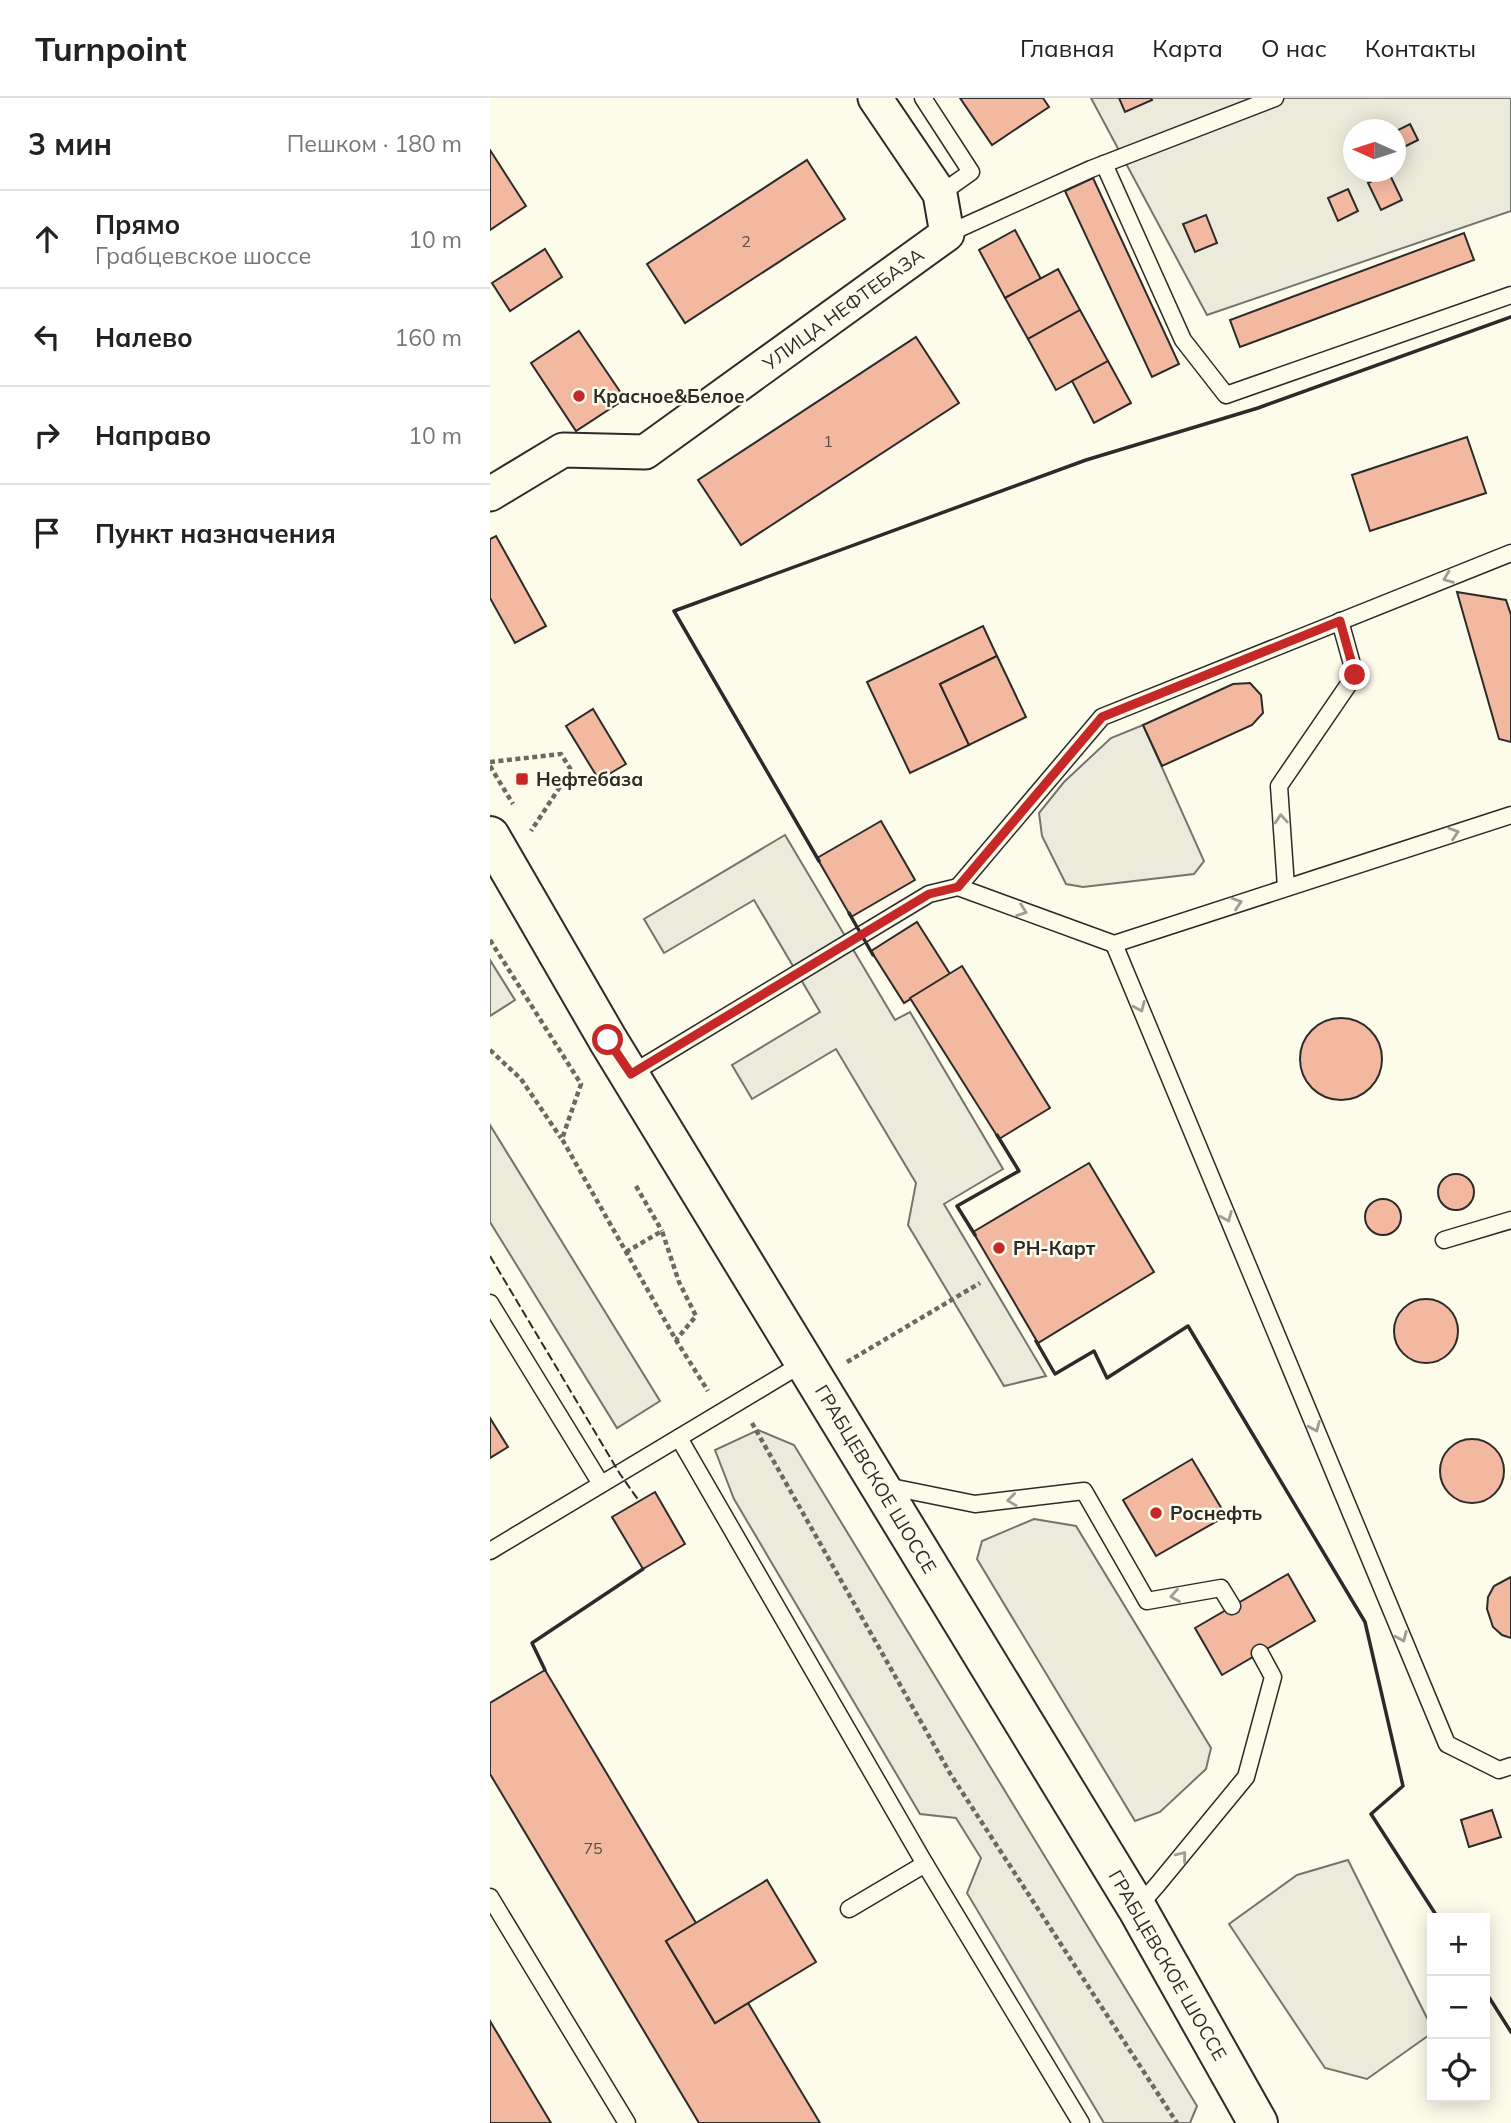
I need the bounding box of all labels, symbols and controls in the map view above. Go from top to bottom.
text: Turnpoint [35,28,187,69]
text: Главная [1020,33,1114,63]
text: Карта [1152,33,1223,63]
text: О нас [1261,33,1327,63]
text: Контакты [1365,33,1476,63]
north arrow [1343,119,1406,182]
text: 3 мин [28,125,112,163]
text: Пешком · 180 m [287,129,462,158]
text: Прямо [95,208,180,241]
icon: ahead [28,220,66,258]
text: 10 m [408,225,462,254]
house number: 2 [741,231,751,251]
text: Грабцевское шоссе [95,241,311,270]
street label: УЛИЦА НЕФТЕБАЗА [757,242,928,376]
icon: left [28,318,66,356]
text: Налево [95,321,193,354]
text: 160 m [394,323,462,352]
place label: Красное&Белое [593,384,745,408]
marker: Красное&Белое [571,388,587,404]
icon: right [28,416,66,454]
text: Направо [95,419,211,452]
text: 10 m [408,421,462,450]
house number: 1 [823,431,833,451]
icon: arrive [28,514,66,552]
text: Пункт назначения [95,517,336,550]
one-way arrow [1442,570,1455,584]
route end [1339,659,1370,690]
place label: Нефтебаза [536,767,643,791]
marker: Нефтебаза [514,771,530,787]
one-way arrow [1274,813,1289,824]
one-way arrow [1447,827,1459,841]
one-way arrow [1231,897,1243,911]
one-way arrow [1016,902,1028,916]
one-way arrow [1132,999,1146,1012]
route start [592,1024,623,1055]
one-way arrow [1219,1210,1233,1222]
place label: РН-Карт [1013,1236,1096,1260]
marker: РН-Карт [991,1240,1007,1256]
street label: ГРАБЦЕВСКОЕ ШОССЕ [810,1380,942,1578]
one-way arrow [1307,1419,1321,1432]
one-way arrow [1006,1492,1018,1507]
place label: Роснефть [1170,1501,1263,1525]
marker: Роснефть [1148,1505,1164,1521]
one-way arrow [1169,1588,1181,1603]
one-way arrow [1394,1630,1408,1642]
house number: 75 [583,1838,603,1858]
one-way arrow [1173,1852,1186,1864]
street label: ГРАБЦЕВСКОЕ ШОССЕ [1104,1865,1232,2065]
map controls [1427,1913,1490,2102]
button: + [1427,1913,1490,1976]
button: − [1427,1976,1490,2039]
button: locate [1427,2039,1490,2102]

